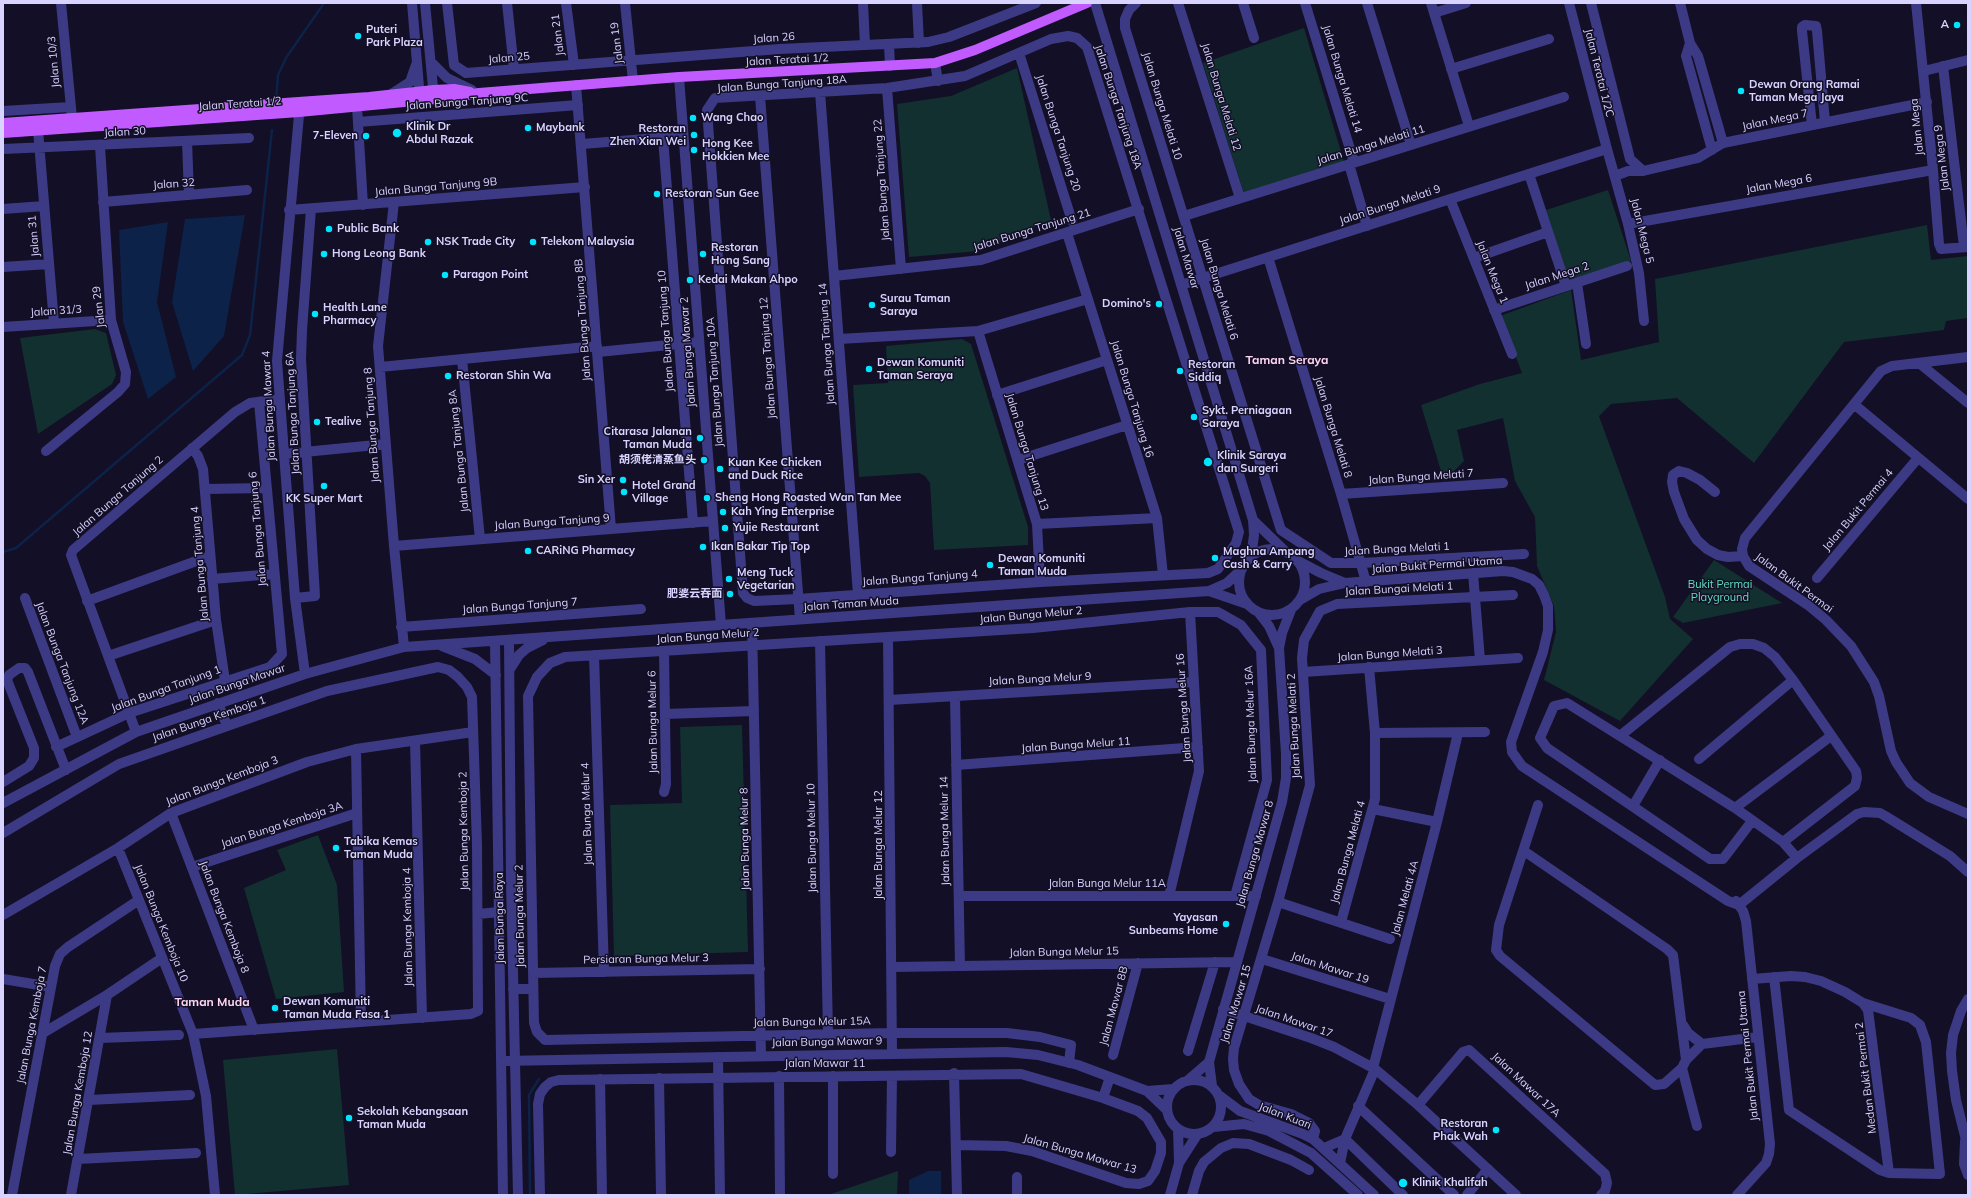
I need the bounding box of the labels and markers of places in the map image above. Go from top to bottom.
place label: A [1941,18,1949,32]
marker: A [1952,20,1962,30]
place label: Puteri Park Plaza [366,23,423,49]
marker: Puteri Park Plaza [353,31,363,41]
place label: Dewan Orang Ramai Taman Mega Jaya [1749,78,1860,104]
marker: Dewan Orang Ramai Taman Mega Jaya [1736,86,1746,96]
place label: Wang Chao [701,111,763,125]
marker: Wang Chao [688,113,698,123]
place label: Klinik Dr Abdul Razak [406,120,473,146]
place label: Maybank [536,121,585,135]
place label: Restoran Zhen Xian Wei [610,122,686,148]
marker: Maybank [523,123,533,133]
marker: Klinik Dr Abdul Razak [391,127,403,139]
place label: 7-Eleven [313,129,358,143]
marker: Restoran Zhen Xian Wei [689,130,699,140]
marker: 7-Eleven [361,131,371,141]
place label: Hong Kee Hokkien Mee [702,137,769,163]
marker: Hong Kee Hokkien Mee [689,145,699,155]
place label: Restoran Sun Gee [665,187,759,201]
marker: Restoran Sun Gee [652,189,662,199]
place label: Public Bank [337,222,399,236]
marker: Public Bank [324,224,334,234]
place label: NSK Trade City [436,235,515,249]
place label: Telekom Malaysia [541,235,634,249]
marker: NSK Trade City [423,237,433,247]
marker: Telekom Malaysia [528,237,538,247]
place label: Restoran Hong Sang [711,241,770,267]
place label: Hong Leong Bank [332,247,426,261]
marker: Hong Leong Bank [319,249,329,259]
marker: Restoran Hong Sang [698,249,708,259]
place label: Paragon Point [453,268,528,282]
marker: Paragon Point [440,270,450,280]
place label: Kedai Makan Ahpo [698,273,798,287]
marker: Kedai Makan Ahpo [685,275,695,285]
place label: Surau Taman Saraya [880,292,950,318]
place label: Domino's [1102,297,1151,311]
marker: Domino's [1154,299,1164,309]
marker: Surau Taman Saraya [867,300,877,310]
place label: Health Lane Pharmacy [323,301,387,327]
marker: Health Lane Pharmacy [310,309,320,319]
place label: Dewan Komuniti Taman Seraya [877,356,964,382]
place label: Restoran Siddiq [1188,358,1235,384]
marker: Dewan Komuniti Taman Seraya [864,364,874,374]
marker: Restoran Siddiq [1175,366,1185,376]
place label: Restoran Shin Wa [456,369,551,383]
marker: Restoran Shin Wa [443,371,453,381]
place label: Sykt. Perniagaan Saraya [1202,404,1292,430]
marker: Sykt. Perniagaan Saraya [1189,412,1199,422]
place label: Tealive [325,415,361,429]
marker: Tealive [312,417,322,427]
place label: Citarasa Jalanan Taman Muda [604,425,692,451]
marker: Citarasa Jalanan Taman Muda [695,433,705,443]
place label: Klinik Saraya dan Surgeri [1217,449,1286,475]
place label: 胡须佬清蒸鱼头 [619,453,696,467]
marker: 胡须佬清蒸鱼头 [699,455,709,465]
place label: Kuan Kee Chicken and Duck Rice [728,456,822,482]
marker: Klinik Saraya dan Surgeri [1202,456,1214,468]
marker: Kuan Kee Chicken and Duck Rice [715,464,725,474]
place label: Sin Xer [578,473,615,487]
marker: Sin Xer [618,475,628,485]
place label: Hotel Grand Village [632,479,696,505]
marker: KK Super Mart [319,481,329,491]
marker: Hotel Grand Village [619,487,629,497]
place label: Sheng Hong Roasted Wan Tan Mee [715,491,901,505]
place label: KK Super Mart [286,492,362,506]
marker: Sheng Hong Roasted Wan Tan Mee [702,493,712,503]
place label: Kah Ying Enterprise [731,505,834,519]
marker: Kah Ying Enterprise [718,507,728,517]
place label: Yujie Restaurant [733,521,819,535]
marker: Yujie Restaurant [720,523,730,533]
place label: Ikan Bakar Tip Top [711,540,810,554]
marker: Ikan Bakar Tip Top [698,542,708,552]
place label: CARiNG Pharmacy [536,544,635,558]
place label: Maghna Ampang Cash & Carry [1223,545,1315,571]
marker: CARiNG Pharmacy [523,546,533,556]
place label: Dewan Komuniti Taman Muda [998,552,1085,578]
marker: Maghna Ampang Cash & Carry [1210,553,1220,563]
marker: Dewan Komuniti Taman Muda [985,560,995,570]
place label: Meng Tuck Vegetarian [737,566,795,592]
marker: Meng Tuck Vegetarian [724,574,734,584]
place label: 肥婆云吞面 [667,587,722,601]
marker: 肥婆云吞面 [725,589,735,599]
place label: Tabika Kemas Taman Muda [344,835,418,861]
marker: Tabika Kemas Taman Muda [331,843,341,853]
place label: Yayasan Sunbeams Home [1129,911,1218,937]
marker: Yayasan Sunbeams Home [1221,919,1231,929]
place label: Dewan Komuniti Taman Muda Fasa 1 [283,995,390,1021]
marker: Dewan Komuniti Taman Muda Fasa 1 [270,1003,280,1013]
place label: Sekolah Kebangsaan Taman Muda [357,1105,468,1131]
marker: Sekolah Kebangsaan Taman Muda [344,1113,354,1123]
place label: Restoran Phak Wah [1433,1117,1488,1143]
marker: Restoran Phak Wah [1491,1125,1501,1135]
place label: Klinik Khalifah [1412,1176,1488,1190]
marker: Klinik Khalifah [1397,1177,1409,1189]

